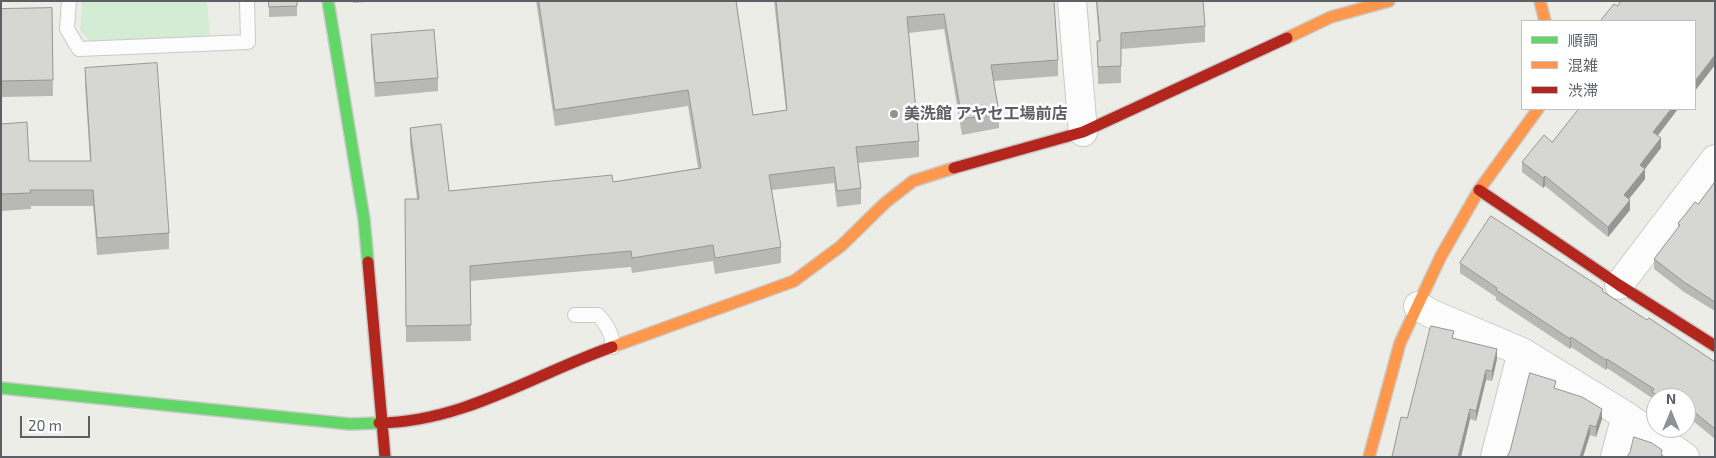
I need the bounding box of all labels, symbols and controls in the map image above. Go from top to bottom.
legend [1521,20,1696,110]
text: 順調 [1568,31,1598,49]
text: 混雑 [1568,56,1598,74]
text: 渋滞 [1568,81,1598,99]
place label: 美洗館 アヤセ工場前店 [904,104,1067,124]
marker: 美洗館 アヤセ工場前店 [888,108,900,120]
north arrow [1646,388,1696,438]
text: N [1666,390,1676,407]
scale bar [22,406,92,438]
text: 20 m [28,416,62,434]

